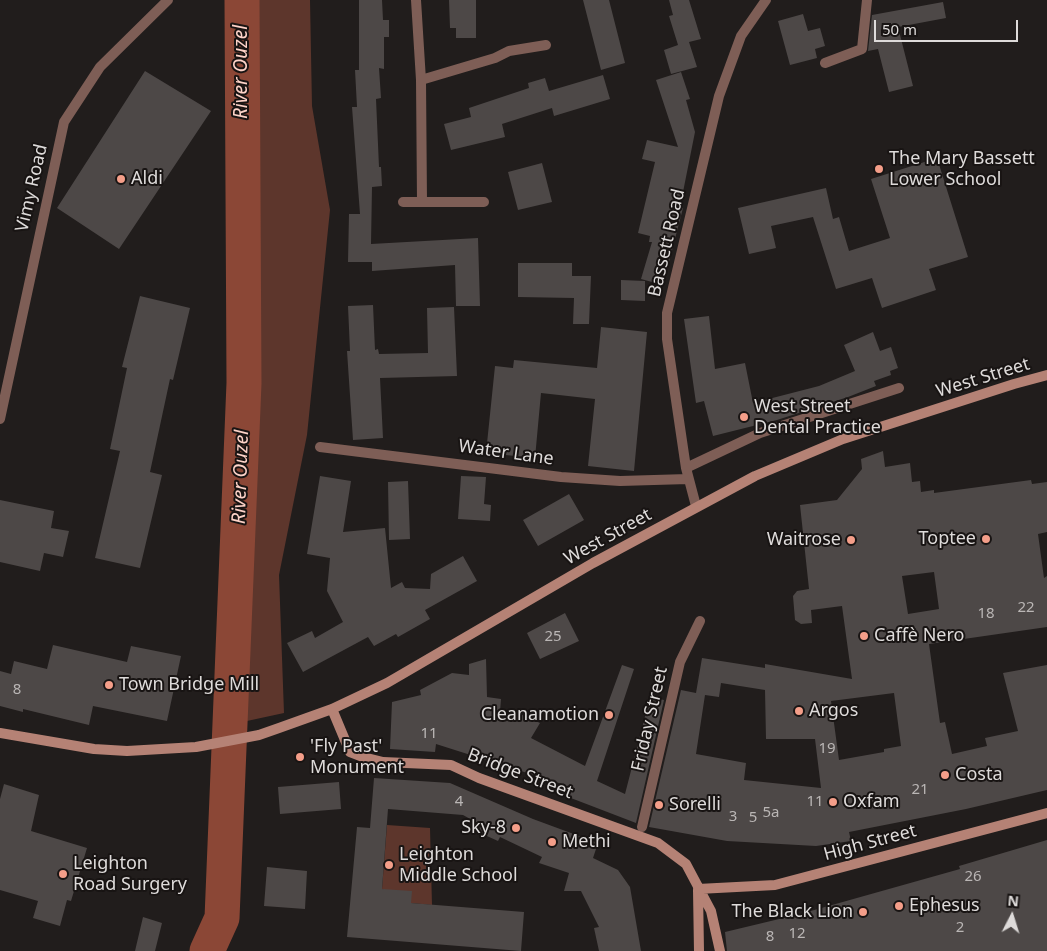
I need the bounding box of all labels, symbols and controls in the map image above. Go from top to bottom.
scale bar [877,10,1021,42]
text: 50 m [882,19,917,39]
water label: River Ouzel [231,25,253,119]
street label: Vimy Road [11,142,53,234]
place label: The Mary Bassett Lower School [889,148,1035,190]
marker: The Mary Bassett Lower School [873,163,885,175]
place label: Aldi [131,168,163,190]
marker: Aldi [115,173,127,185]
street label: Bassett Road [644,187,690,299]
street label: West Street [934,354,1032,402]
place label: West Street Dental Practice [754,396,881,438]
marker: West Street Dental Practice [738,411,750,423]
water label: River Ouzel [228,430,254,524]
street label: Water Lane [457,436,555,470]
street label: West Street [561,504,655,570]
place label: Toptee [918,528,976,550]
place label: Waitrose [767,529,841,551]
marker: Toptee [980,533,992,545]
marker: Waitrose [845,534,857,546]
house number: 22 [1017,599,1035,617]
house number: 18 [977,605,995,623]
place label: Caffè Nero [874,625,964,647]
house number: 25 [544,628,562,646]
marker: Caffè Nero [858,630,870,642]
street label: Friday Street [627,665,673,773]
place label: Town Bridge Mill [119,674,259,696]
marker: Town Bridge Mill [103,679,115,691]
house number: 8 [13,681,21,699]
place label: Argos [809,700,858,722]
place label: Cleanamotion [481,704,599,726]
marker: Argos [793,705,805,717]
marker: Cleanamotion [603,709,615,721]
house number: 11 [420,725,438,743]
place label: 'Fly Past' Monument [310,736,404,779]
house number: 19 [818,740,836,758]
street label: Bridge Street [464,744,576,804]
marker: 'Fly Past' Monument [294,751,306,763]
place label: Costa [955,764,1002,786]
marker: Costa [939,769,951,781]
house number: 21 [911,781,929,799]
place label: Oxfam [843,791,900,813]
house number: 4 [455,793,463,811]
house number: 11 [806,793,824,811]
place label: Sorelli [669,794,721,816]
marker: Oxfam [827,796,839,808]
marker: Sorelli [653,799,665,811]
house number: 5a [763,804,779,822]
house number: 3 [729,808,737,826]
house number: 5 [749,809,757,827]
place label: Sky-8 [461,817,506,839]
street label: High Street [821,820,919,866]
marker: Sky-8 [510,822,522,834]
place label: Methi [562,831,611,853]
marker: Methi [546,836,558,848]
place label: Leighton Middle School [399,844,518,886]
place label: Leighton Road Surgery [73,853,187,896]
marker: Leighton Middle School [383,859,395,871]
marker: Leighton Road Surgery [57,868,69,880]
house number: 26 [964,868,982,886]
north arrow [987,891,1037,941]
text: N [1007,891,1020,911]
place label: Ephesus [909,895,980,917]
marker: Ephesus [893,900,905,912]
place label: The Black Lion [732,901,853,923]
marker: The Black Lion [857,906,869,918]
house number: 2 [956,919,964,937]
house number: 12 [788,925,806,943]
house number: 8 [766,928,774,946]

